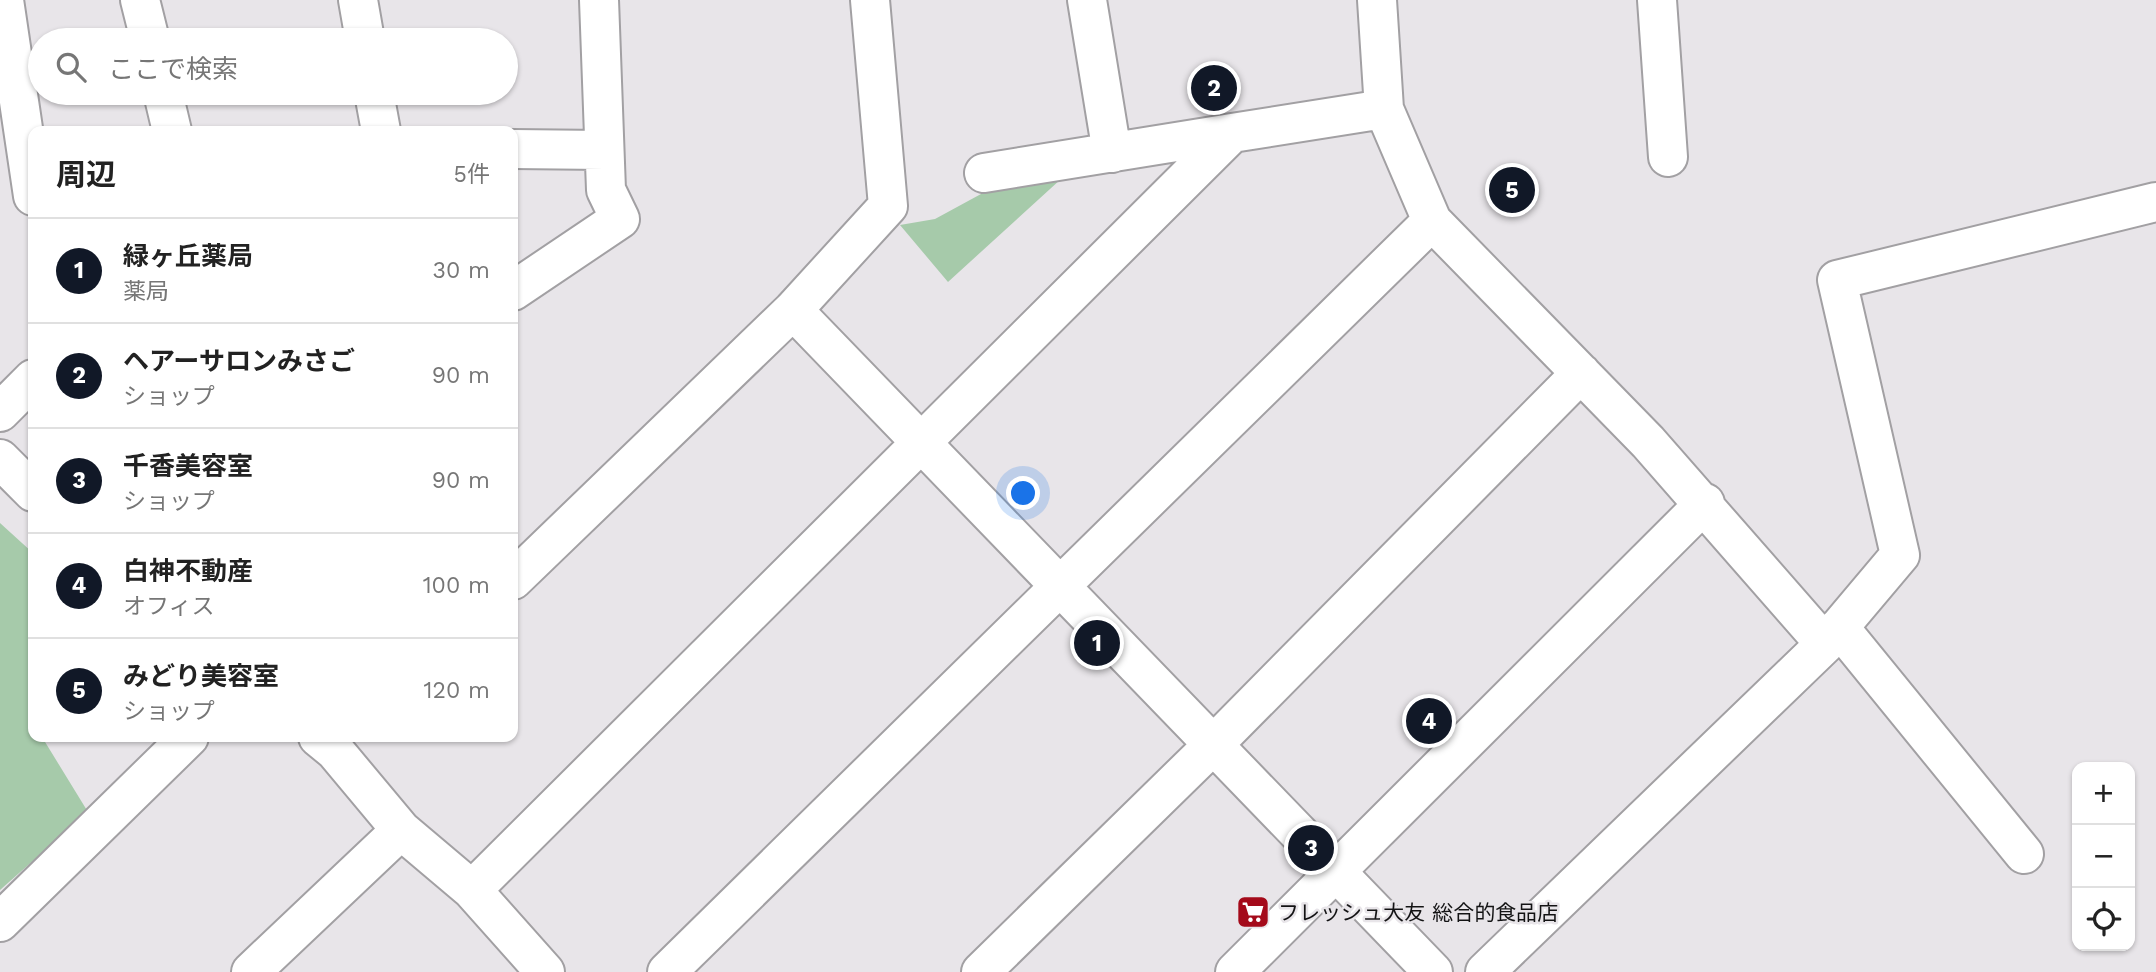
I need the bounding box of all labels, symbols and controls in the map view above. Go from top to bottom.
search box [28,28,518,105]
icon: search [52,48,90,86]
text: ここで検索 [108,54,238,84]
pin: 2 [1191,62,1237,114]
text: 周辺 [56,157,116,192]
text: 5件 [454,161,490,188]
pin: 5 [1489,164,1535,216]
text: 緑ヶ丘薬局 [123,241,253,271]
text: 1 [74,257,84,284]
text: 30 m [433,257,490,284]
text: 薬局 [123,278,169,305]
text: ヘアーサロンみさご [123,346,355,376]
text: 2 [72,362,86,389]
text: 90 m [432,362,490,389]
text: ショップ [123,383,215,410]
text: 千香美容室 [123,451,253,481]
text: 3 [72,467,86,494]
text: 90 m [432,467,490,494]
your location [1006,476,1040,510]
text: ショップ [123,488,215,515]
text: 白神不動産 [123,556,253,586]
text: 4 [72,572,86,599]
text: 100 m [423,572,490,599]
text: オフィス [123,593,215,620]
pin: 1 [1074,617,1120,669]
text: みどり美容室 [123,661,279,691]
text: 5 [72,677,86,704]
text: 120 m [424,677,490,704]
pin: 4 [1406,695,1452,747]
text: ショップ [123,698,215,725]
map controls [2072,762,2135,951]
button: + [2072,762,2135,825]
pin: 3 [1288,822,1334,874]
button: − [2072,825,2135,888]
button: locate [2072,888,2135,951]
supermarket icon: フレッシュ大友 総合的食品店 [1234,893,1272,931]
place label: フレッシュ大友 総合的食品店 [1278,900,1558,925]

